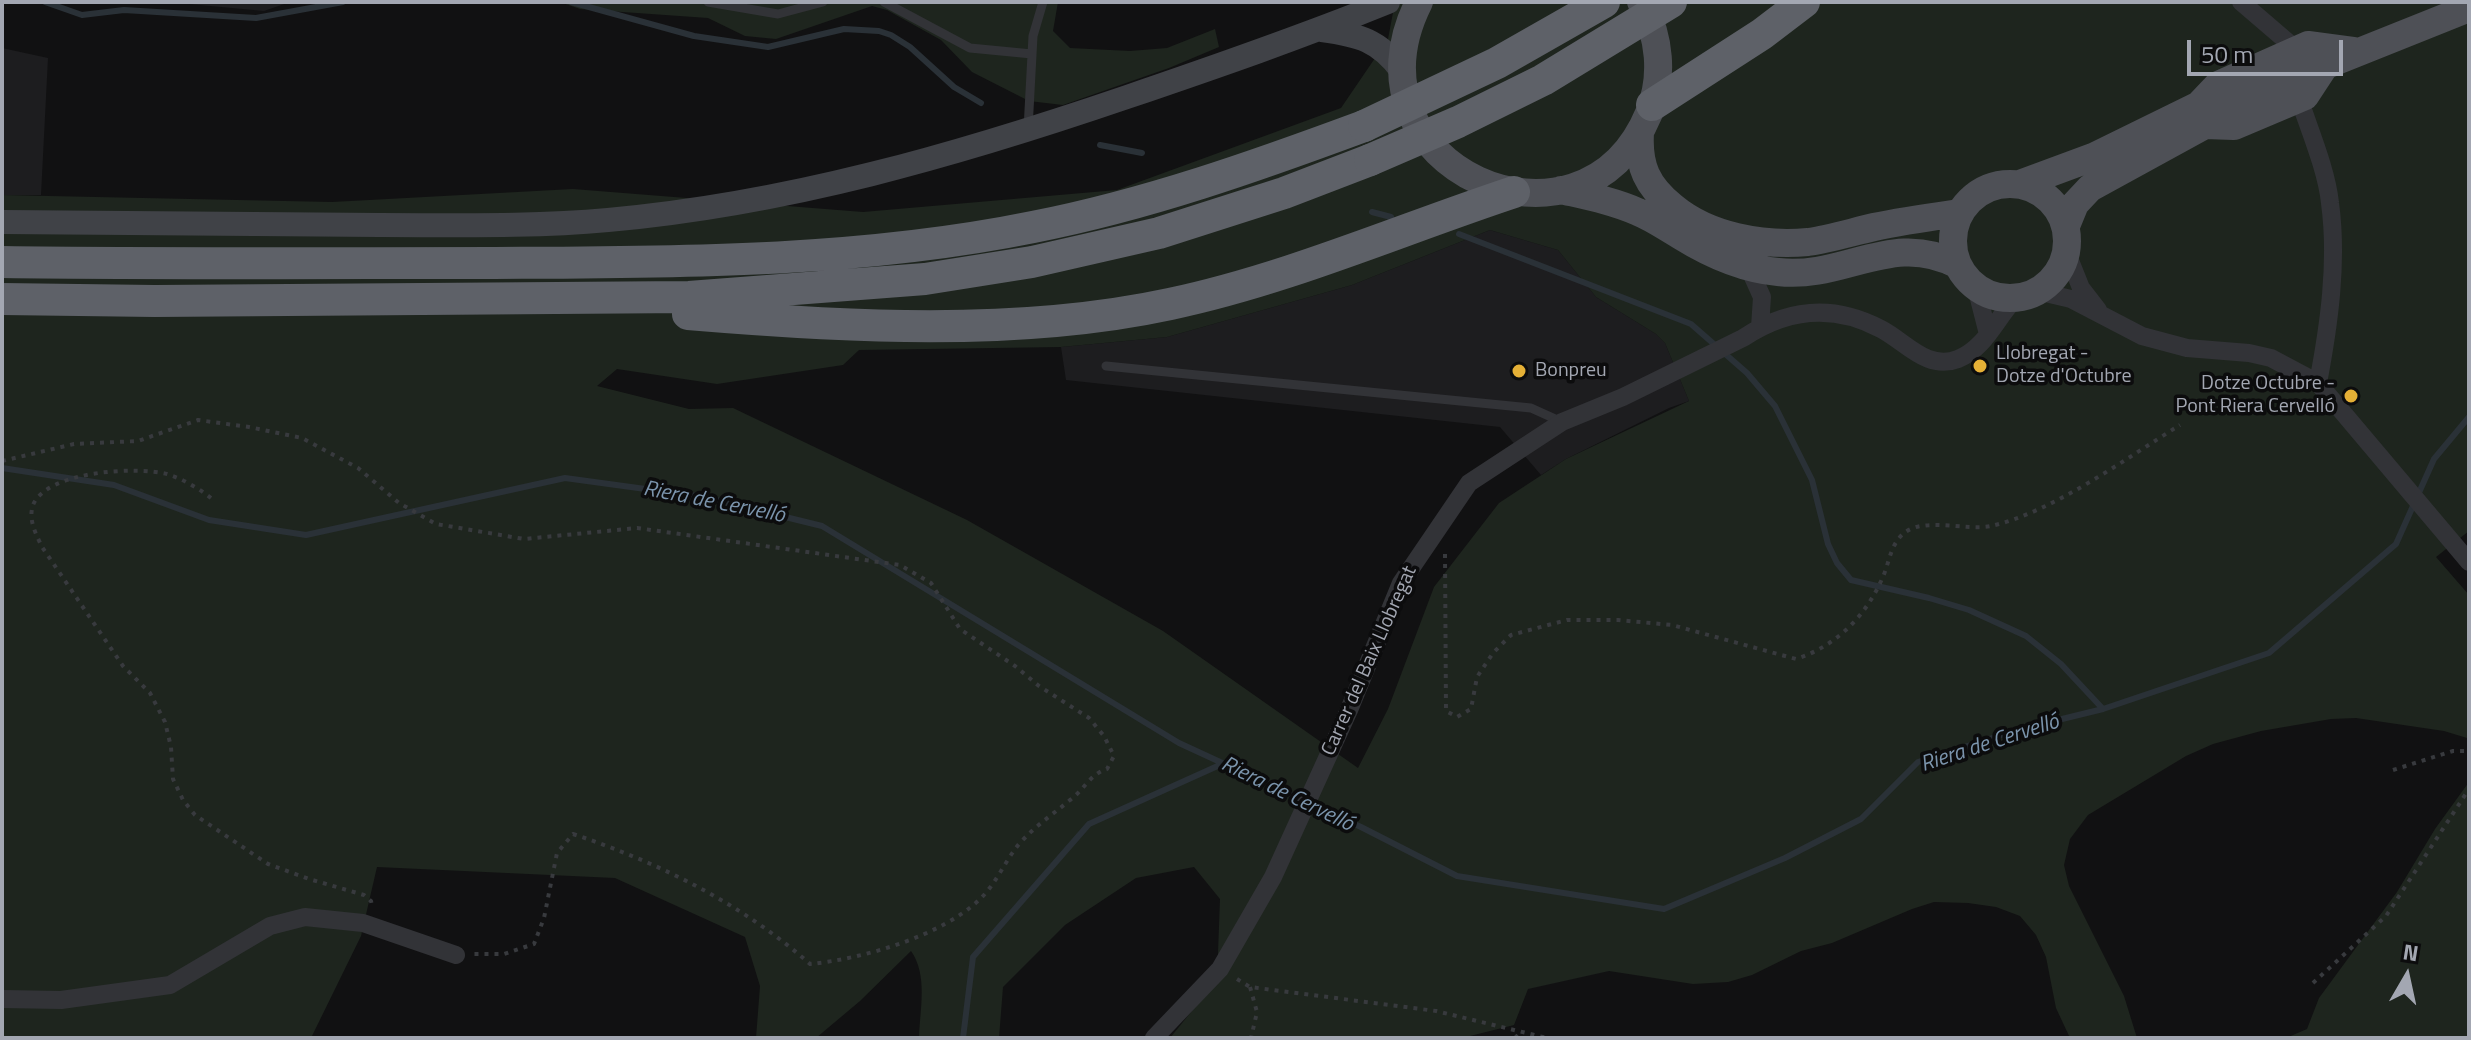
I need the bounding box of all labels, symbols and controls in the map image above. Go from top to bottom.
scale bar [2191,24,2347,74]
text: 50 m [2201,36,2253,72]
place label: Llobregat - Dotze d'Octubre [1996,342,2132,389]
marker: Llobregat - Dotze d'Octubre [1971,357,1989,375]
place label: Bonpreu [1535,359,1607,383]
marker: Bonpreu [1510,362,1528,380]
place label: Dotze Octubre - Pont Riera Cervelló [2175,372,2335,419]
marker: Dotze Octubre - Pont Riera Cervelló [2342,387,2360,405]
water label: Riera de Cervelló [641,476,787,530]
street label: Carrer del Baix Llobregat [1317,562,1423,760]
water label: Riera de Cervelló [1918,709,2062,779]
water label: Riera de Cervelló [1217,752,1357,838]
text: N [2401,934,2421,970]
north arrow [2367,936,2447,1016]

